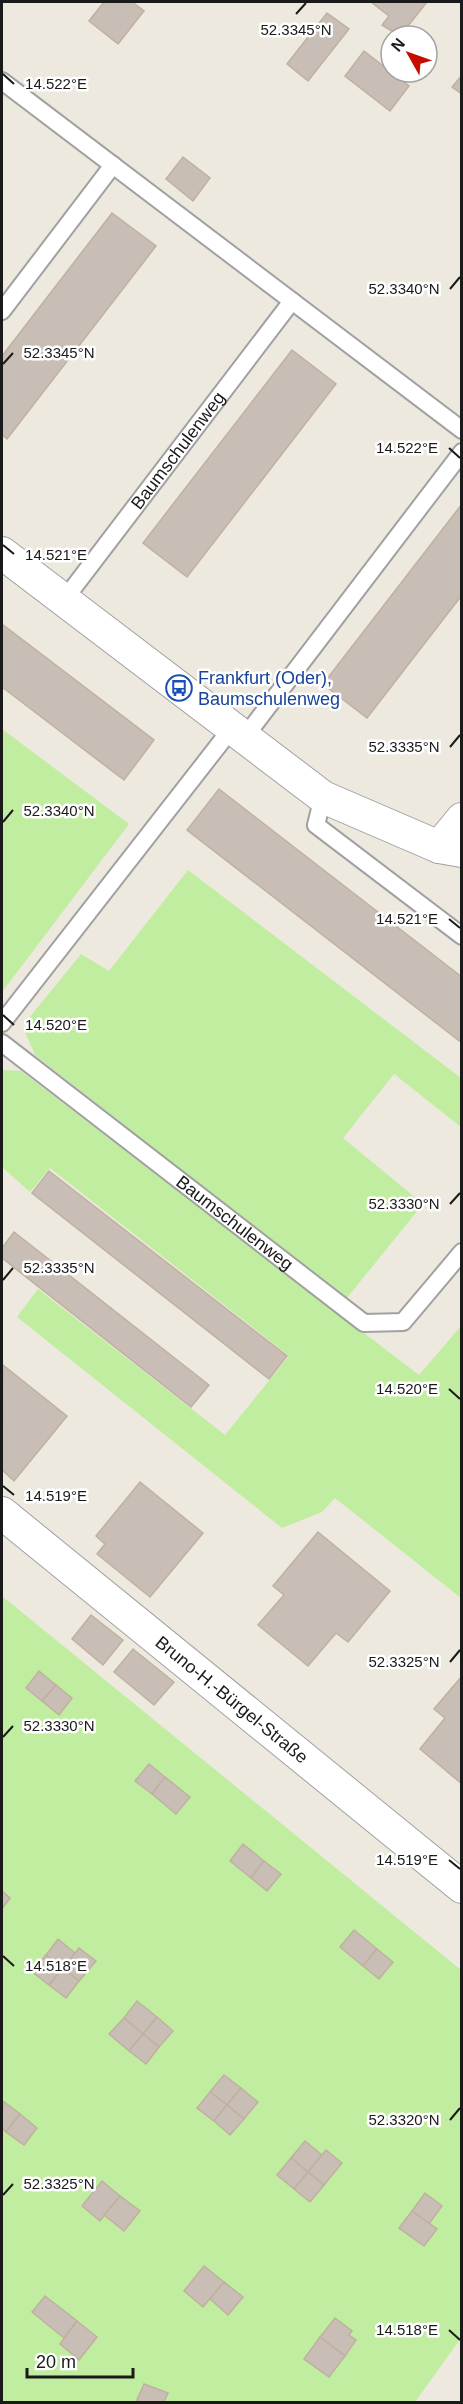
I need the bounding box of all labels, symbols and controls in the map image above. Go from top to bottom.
text: 52.3345°N [260,21,332,38]
north arrow [379,24,439,84]
text: N [388,35,408,55]
text: 14.522°E [25,75,87,92]
text: 52.3340°N [368,280,440,297]
text: 52.3345°N [23,344,95,361]
street label: Baumschulenweg [127,388,229,513]
text: 14.522°E [376,439,438,456]
text: 14.521°E [25,546,87,563]
place label: Frankfurt (Oder), Baumschulenweg [198,668,340,709]
bus stop icon: Frankfurt (Oder), Baumschulenweg [164,673,194,703]
text: 52.3335°N [368,738,440,755]
text: 52.3340°N [23,802,95,819]
text: 14.521°E [376,910,438,927]
text: 14.520°E [25,1016,87,1033]
street label: Baumschulenweg [172,1171,297,1274]
text: 52.3330°N [368,1195,440,1212]
text: 52.3335°N [23,1259,95,1276]
text: 14.520°E [376,1380,438,1397]
text: 14.519°E [25,1487,87,1504]
street label: Bruno-H.-Bürgel-Straße [152,1632,312,1767]
text: 52.3325°N [368,1653,440,1670]
text: 52.3330°N [23,1717,95,1734]
text: 14.519°E [376,1851,438,1868]
text: 14.518°E [25,1957,87,1974]
text: 52.3320°N [368,2111,440,2128]
text: 52.3325°N [23,2175,95,2192]
text: 14.518°E [376,2321,438,2338]
scale bar [27,2341,134,2379]
text: 20 m [36,2352,76,2372]

